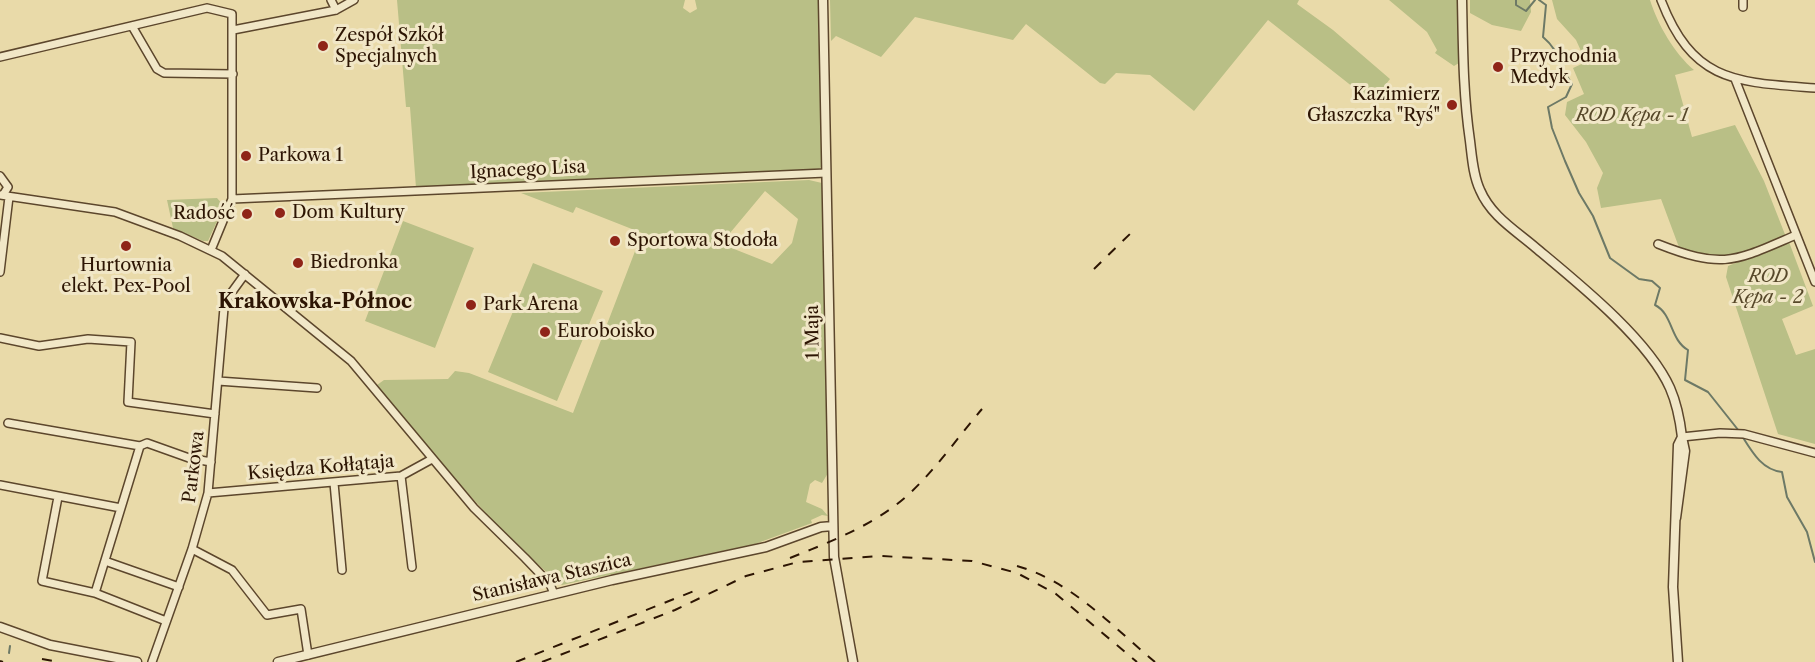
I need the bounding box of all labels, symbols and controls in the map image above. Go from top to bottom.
place label: Zespół Szkół Specjalnych [335,25,444,68]
marker: Zespół Szkół Specjalnych [316,39,330,53]
place label: Przychodnia Medyk [1510,46,1617,88]
marker: Przychodnia Medyk [1491,60,1505,74]
place label: Kazimierz Głaszczka "Ryś" [1307,84,1440,127]
marker: Kazimierz Głaszczka "Ryś" [1445,98,1459,112]
park label: ROD Kępa - 1 [1576,105,1688,127]
place label: Parkowa 1 [258,145,343,167]
marker: Parkowa 1 [239,149,253,163]
street label: Ignacego Lisa [469,156,587,184]
place label: Dom Kultury [292,202,405,224]
place label: Radość [173,203,235,225]
marker: Dom Kultury [273,206,287,220]
marker: Radość [240,207,254,221]
place label: Sportowa Stodoła [627,230,778,252]
marker: Sportowa Stodoła [608,234,622,248]
marker: Hurtownia elekt. Pex-Pool [119,239,133,253]
place label: Biedronka [310,252,398,274]
place label: Hurtownia elekt. Pex-Pool [61,255,191,298]
marker: Biedronka [291,256,305,270]
park label: ROD Kępa - 2 [1733,266,1803,308]
district label: Krakowska-Północ [218,290,412,314]
place label: Park Arena [483,294,578,316]
marker: Park Arena [464,298,478,312]
street label: 1 Maja [802,305,824,359]
place label: Euroboisko [557,321,655,343]
marker: Euroboisko [538,325,552,339]
street label: Parkowa [179,430,209,504]
street label: Księdza Kołłątaja [247,451,395,485]
street label: Stanisława Staszica [470,549,634,607]

